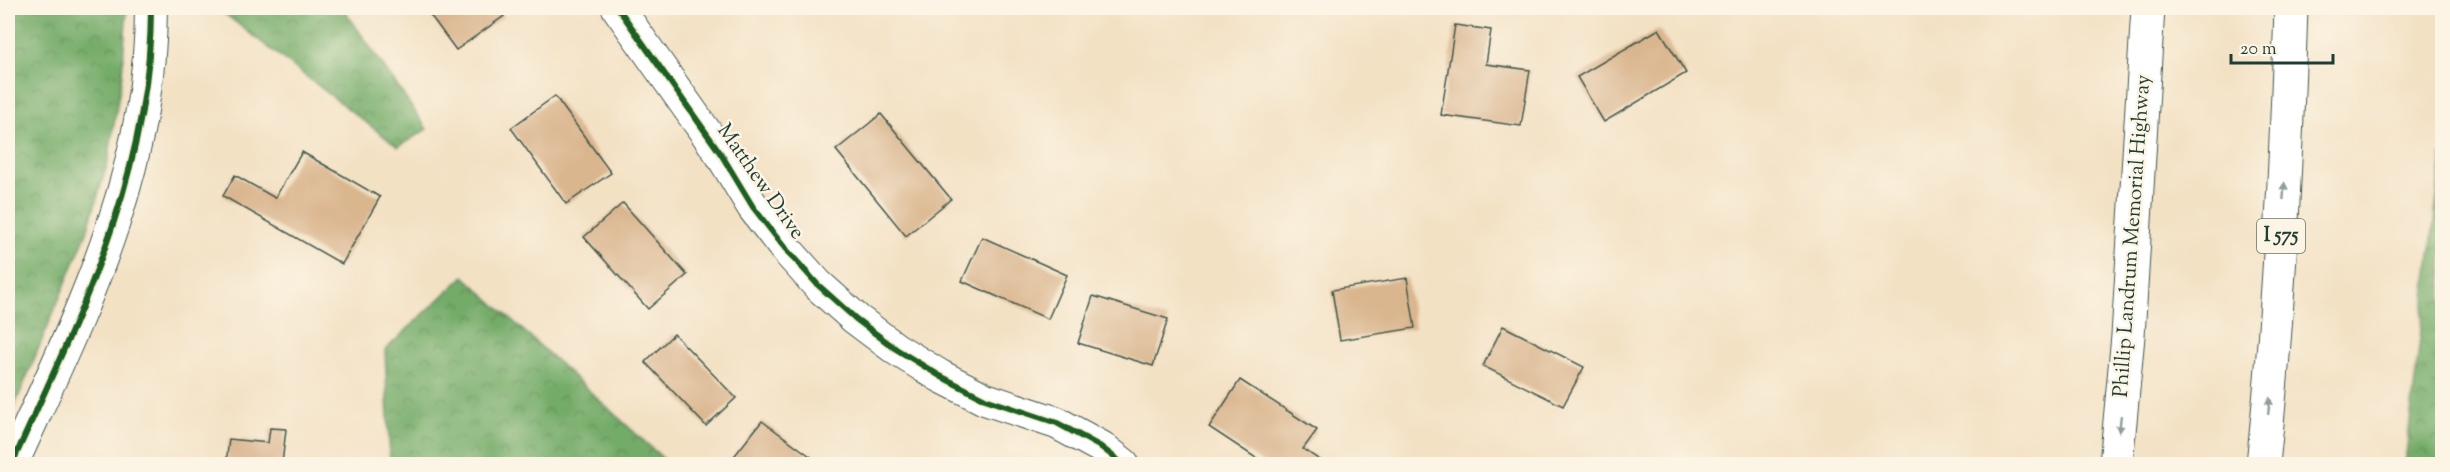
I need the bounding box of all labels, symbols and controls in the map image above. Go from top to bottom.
scale bar [2231,27,2333,65]
text: 20 m [2240,37,2277,63]
street label: Phillip Landrum Memorial Highway [2107,73,2159,398]
street label: Matthew Drive [709,118,811,246]
one-way arrow [2280,181,2289,200]
road number: I 575 [2257,219,2305,253]
one-way arrow [2264,397,2274,416]
one-way arrow [2115,414,2125,433]

